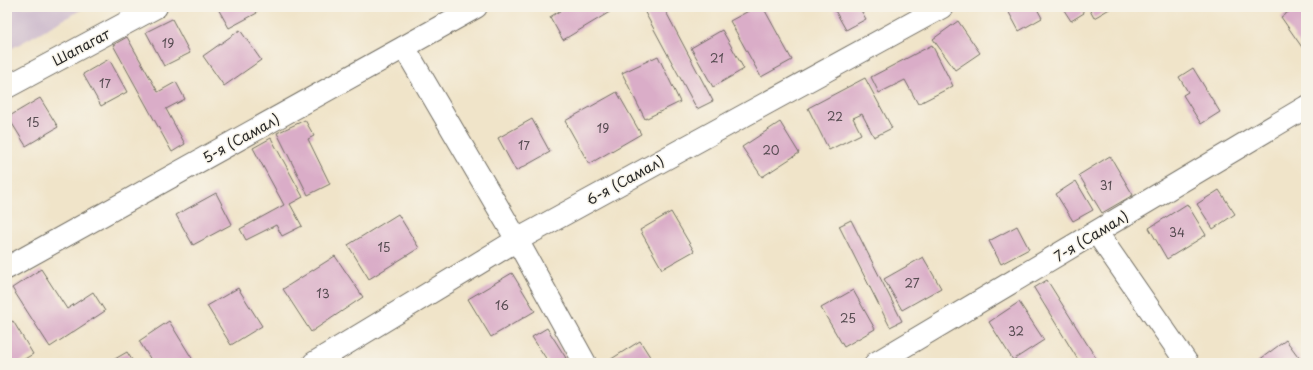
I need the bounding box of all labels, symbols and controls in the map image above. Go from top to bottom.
street label: Шапагат [49,23,114,71]
house number: 19 [162,34,174,52]
house number: 21 [710,49,724,67]
house number: 17 [99,74,111,92]
house number: 22 [827,107,843,125]
street label: 5-я (Самал) [199,108,283,168]
house number: 15 [26,113,40,131]
house number: 19 [597,119,609,137]
house number: 17 [518,136,530,154]
house number: 20 [762,141,780,159]
street label: 6-я (Самал) [582,150,668,210]
house number: 31 [1100,176,1112,194]
street label: 7-я (Самал) [1050,206,1132,266]
house number: 34 [1169,223,1185,241]
house number: 15 [377,238,391,256]
house number: 27 [905,274,920,292]
house number: 13 [316,284,330,302]
house number: 16 [495,296,509,314]
house number: 25 [840,309,856,327]
house number: 32 [1008,322,1024,340]

